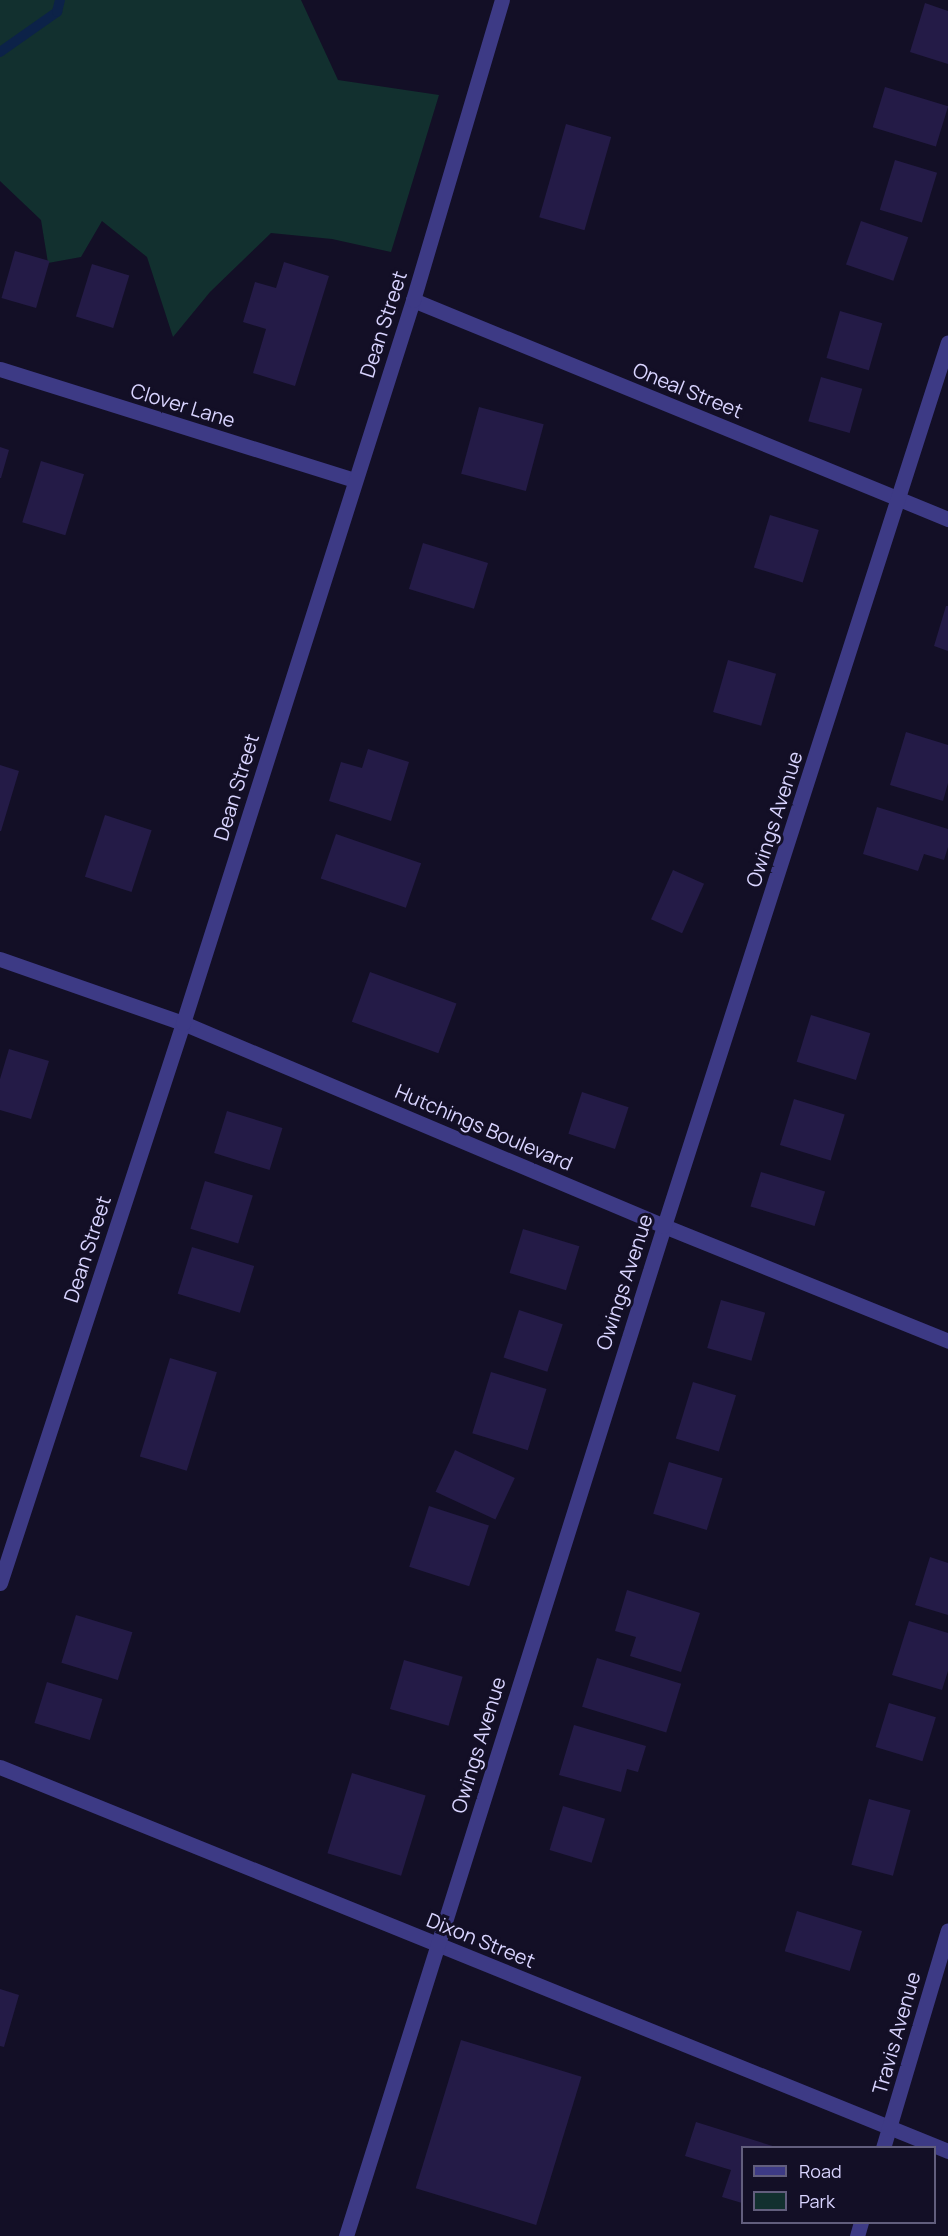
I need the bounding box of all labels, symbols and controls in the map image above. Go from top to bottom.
street label: Dean Street [354,268,412,380]
street label: Oneal Street [630,357,746,423]
street label: Clover Lane [128,378,238,432]
street label: Dean Street [208,731,264,843]
street label: Owings Avenue [741,748,807,890]
street label: Hutchings Boulevard [392,1079,576,1175]
street label: Dean Street [58,1193,116,1305]
street label: Owings Avenue [591,1211,657,1353]
street label: Owings Avenue [446,1674,510,1816]
street label: Dixon Street [423,1907,539,1973]
street label: Travis Avenue [867,1969,925,2097]
legend [741,2146,936,2224]
text: Road [799,2159,842,2183]
text: Park [799,2189,835,2213]

